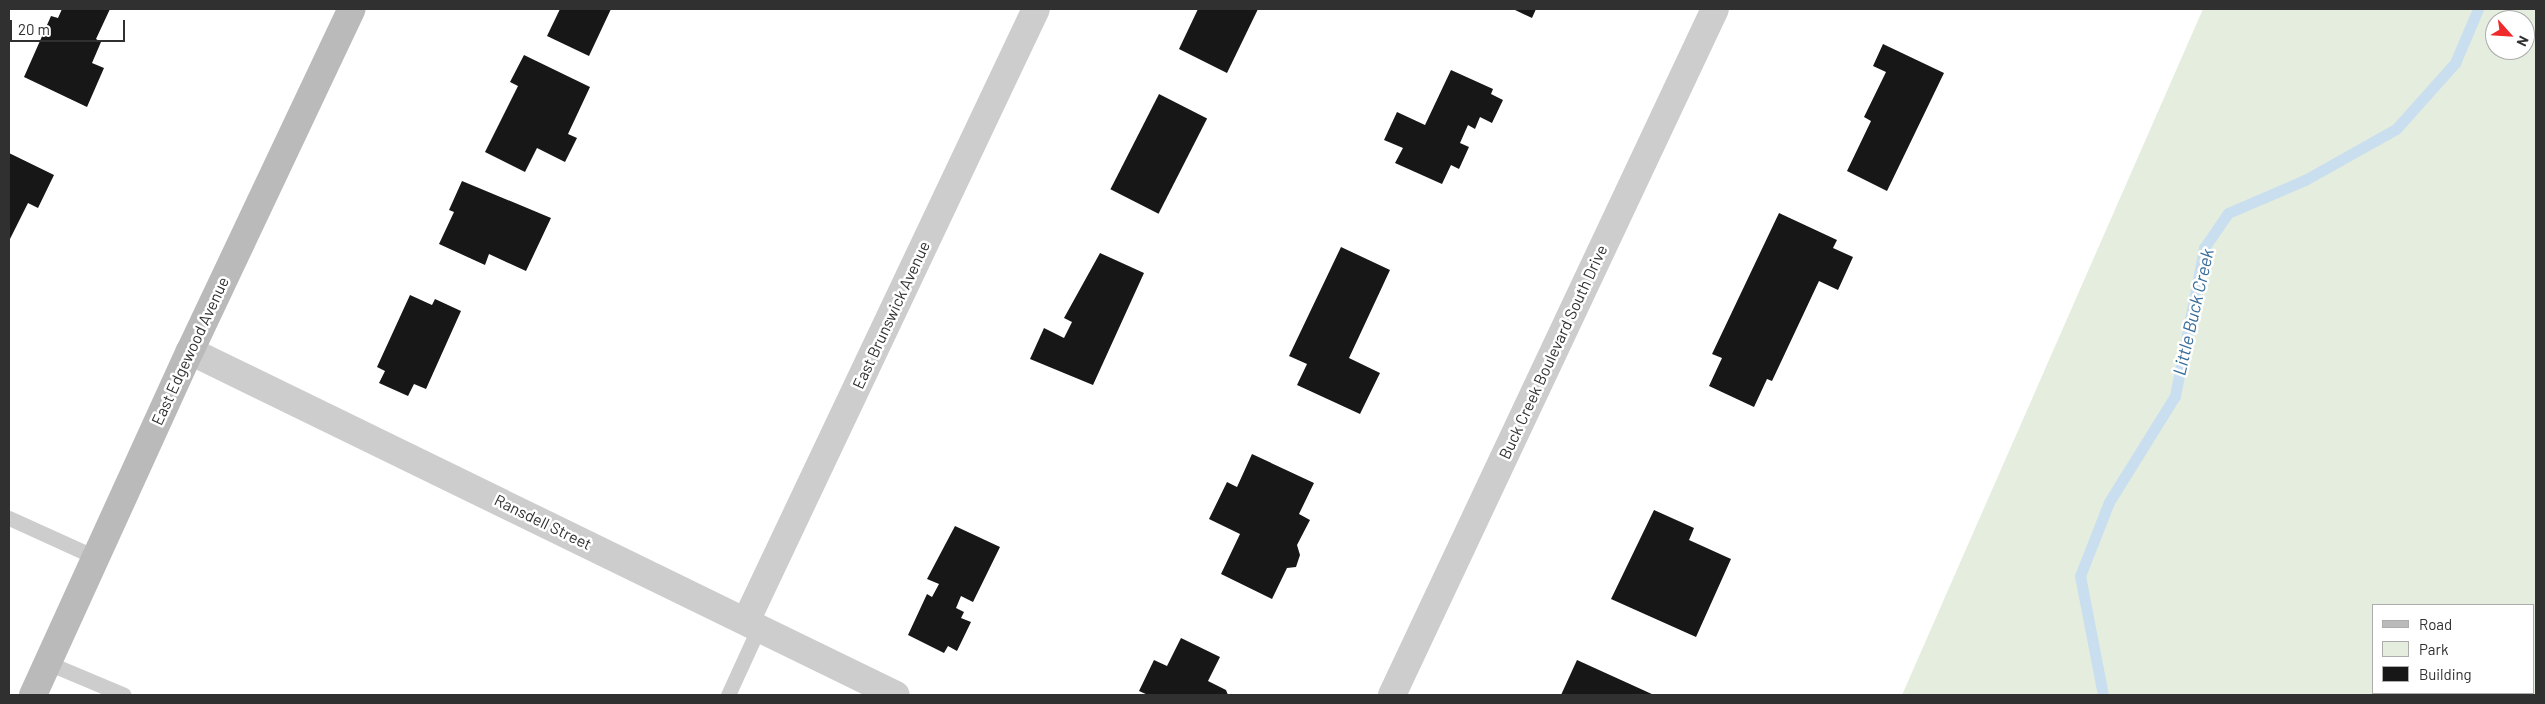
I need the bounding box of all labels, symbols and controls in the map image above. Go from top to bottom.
scale bar [12,10,128,42]
north arrow [2485,10,2535,60]
text: 20 m [18,20,50,38]
text: N [2513,33,2533,49]
street label: East Brunswick Avenue [848,238,934,392]
street label: Buck Creek Boulevard South Drive [1495,242,1611,462]
water label: Little Buck Creek [2168,246,2218,378]
street label: East Edgewood Avenue [147,274,233,428]
street label: Ransdell Street [491,490,595,554]
legend [2372,604,2535,694]
text: Road [2419,615,2452,633]
text: Park [2419,640,2448,658]
text: Building [2419,665,2472,683]

